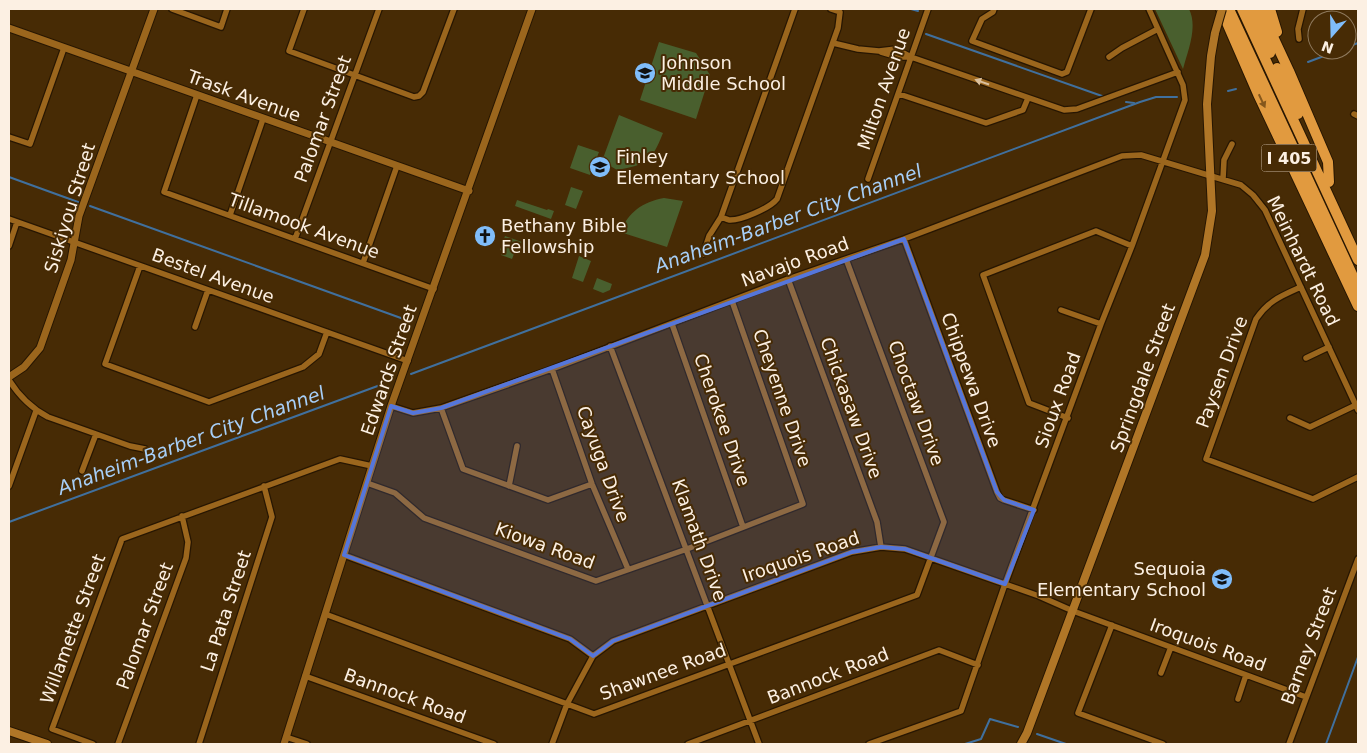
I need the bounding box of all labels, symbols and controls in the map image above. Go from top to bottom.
north arrow [1307,10,1357,60]
street label: Milton Avenue [853,25,914,153]
text: N [1319,38,1336,57]
place label: Johnson Middle School [660,52,786,94]
street label: Palomar Street [290,53,355,185]
school or university icon: Johnson Middle School [633,61,657,85]
street label: Trask Avenue [184,65,304,126]
one-way arrow [975,77,990,85]
one-way arrow [1258,94,1266,108]
street label: Siskiyou Street [40,140,99,275]
road number: I 405 [1262,144,1316,172]
place label: Finley Elementary School [616,146,785,188]
school or university icon: Finley Elementary School [588,155,612,179]
water label: Anaheim-Barber City Channel [650,159,925,277]
street label: Tillamook Avenue [225,188,382,263]
street label: Meinhardt Road [1263,192,1344,329]
place label: Bethany Bible Fellowship [501,215,627,257]
church icon: Bethany Bible Fellowship [473,224,497,248]
street label: Navajo Road [738,232,852,291]
street label: Bestel Avenue [149,244,277,307]
street label: Springdale Street [1106,300,1179,455]
street label: Edwards Street [356,302,421,438]
street label: Chippewa Drive [937,309,1006,450]
street label: Paysen Drive [1192,313,1251,431]
street label: Cheyenne Drive [749,326,816,470]
street label: Chickasaw Drive [816,334,887,481]
street label: Choctaw Drive [884,337,949,468]
street label: Sioux Road [1030,349,1085,451]
street label: Cherokee Drive [690,351,755,489]
water label: Anaheim-Barber City Channel [53,381,328,499]
street label: Cayuga Drive [573,403,634,525]
street label: Klamath Drive [668,476,731,604]
street label: Kiowa Road [492,518,598,573]
street label: Iroquois Road [740,527,862,586]
street label: La Pata Street [196,548,255,674]
street label: Willamette Street [36,551,109,706]
place label: Sequoia Elementary School [1037,558,1206,600]
street label: Palomar Street [112,560,177,692]
school or university icon: Sequoia Elementary School [1210,567,1234,591]
street label: Barney Street [1277,584,1341,707]
street label: Iroquois Road [1147,614,1269,675]
street label: Shawnee Road [597,639,729,704]
street label: Bannock Road [764,643,892,708]
street label: Bannock Road [341,664,469,727]

